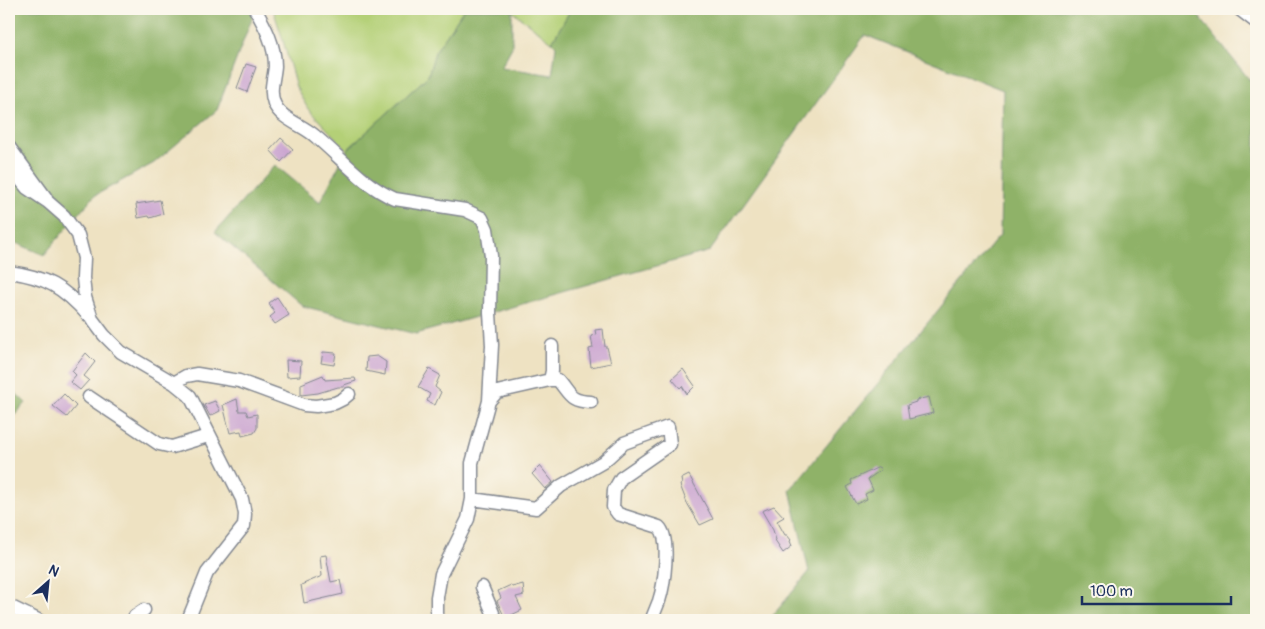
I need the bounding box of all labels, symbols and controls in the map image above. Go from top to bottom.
north arrow [22,556,72,606]
text: N [46,561,62,581]
scale bar [1082,574,1231,606]
text: 100 m [1090,582,1133,601]

